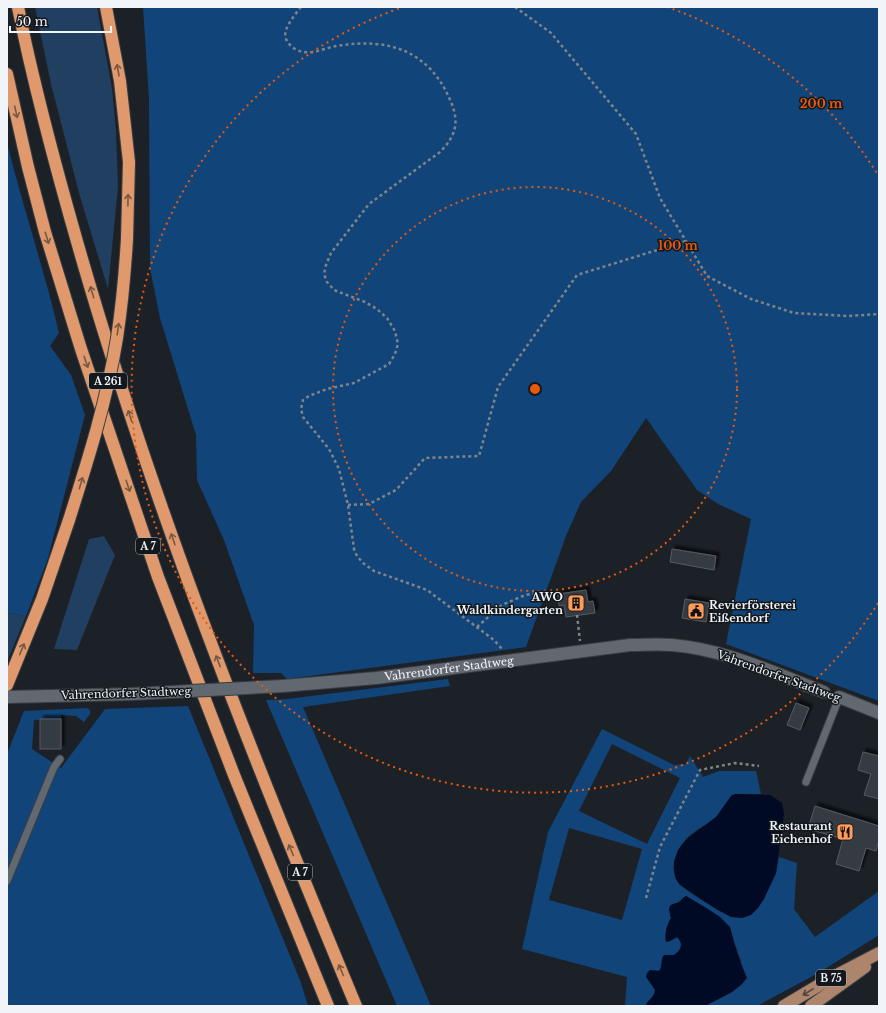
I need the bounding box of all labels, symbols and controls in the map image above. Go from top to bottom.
scale bar [10,8,111,34]
text: 50 m [16,14,48,29]
one-way arrow [114,64,122,77]
text: 200 m [800,96,843,111]
one-way arrow [12,105,20,118]
one-way arrow [124,194,132,207]
one-way arrow [44,231,51,244]
text: 100 m [658,238,699,253]
one-way arrow [88,286,95,299]
one-way arrow [114,323,122,336]
one-way arrow [83,356,90,369]
road number: A 261 [89,373,127,389]
centre of rings [528,382,542,396]
one-way arrow [126,410,133,423]
one-way arrow [78,476,85,489]
one-way arrow [124,479,132,491]
one-way arrow [168,534,176,546]
road number: A 7 [136,538,160,554]
place label: AWO Waldkindergarten [456,590,563,617]
building icon: AWO Waldkindergarten [566,593,586,613]
place label: Revierförsterei Eißendorf [709,598,796,625]
public building icon: Revierförsterei Eißendorf [686,601,706,621]
one-way arrow [18,643,26,655]
street label: Vahrendorfer Stadtweg [715,647,843,705]
street label: Vahrendorfer Stadtweg [383,653,515,684]
one-way arrow [213,656,221,668]
street label: Vahrendorfer Stadtweg [60,684,192,702]
place label: Restaurant Eichenhof [769,819,833,846]
restaurant icon: Restaurant Eichenhof [835,822,855,842]
one-way arrow [287,845,294,857]
road number: A 7 [288,864,312,880]
one-way arrow [337,964,345,976]
road number: B 75 [816,970,846,986]
one-way arrow [802,988,814,996]

